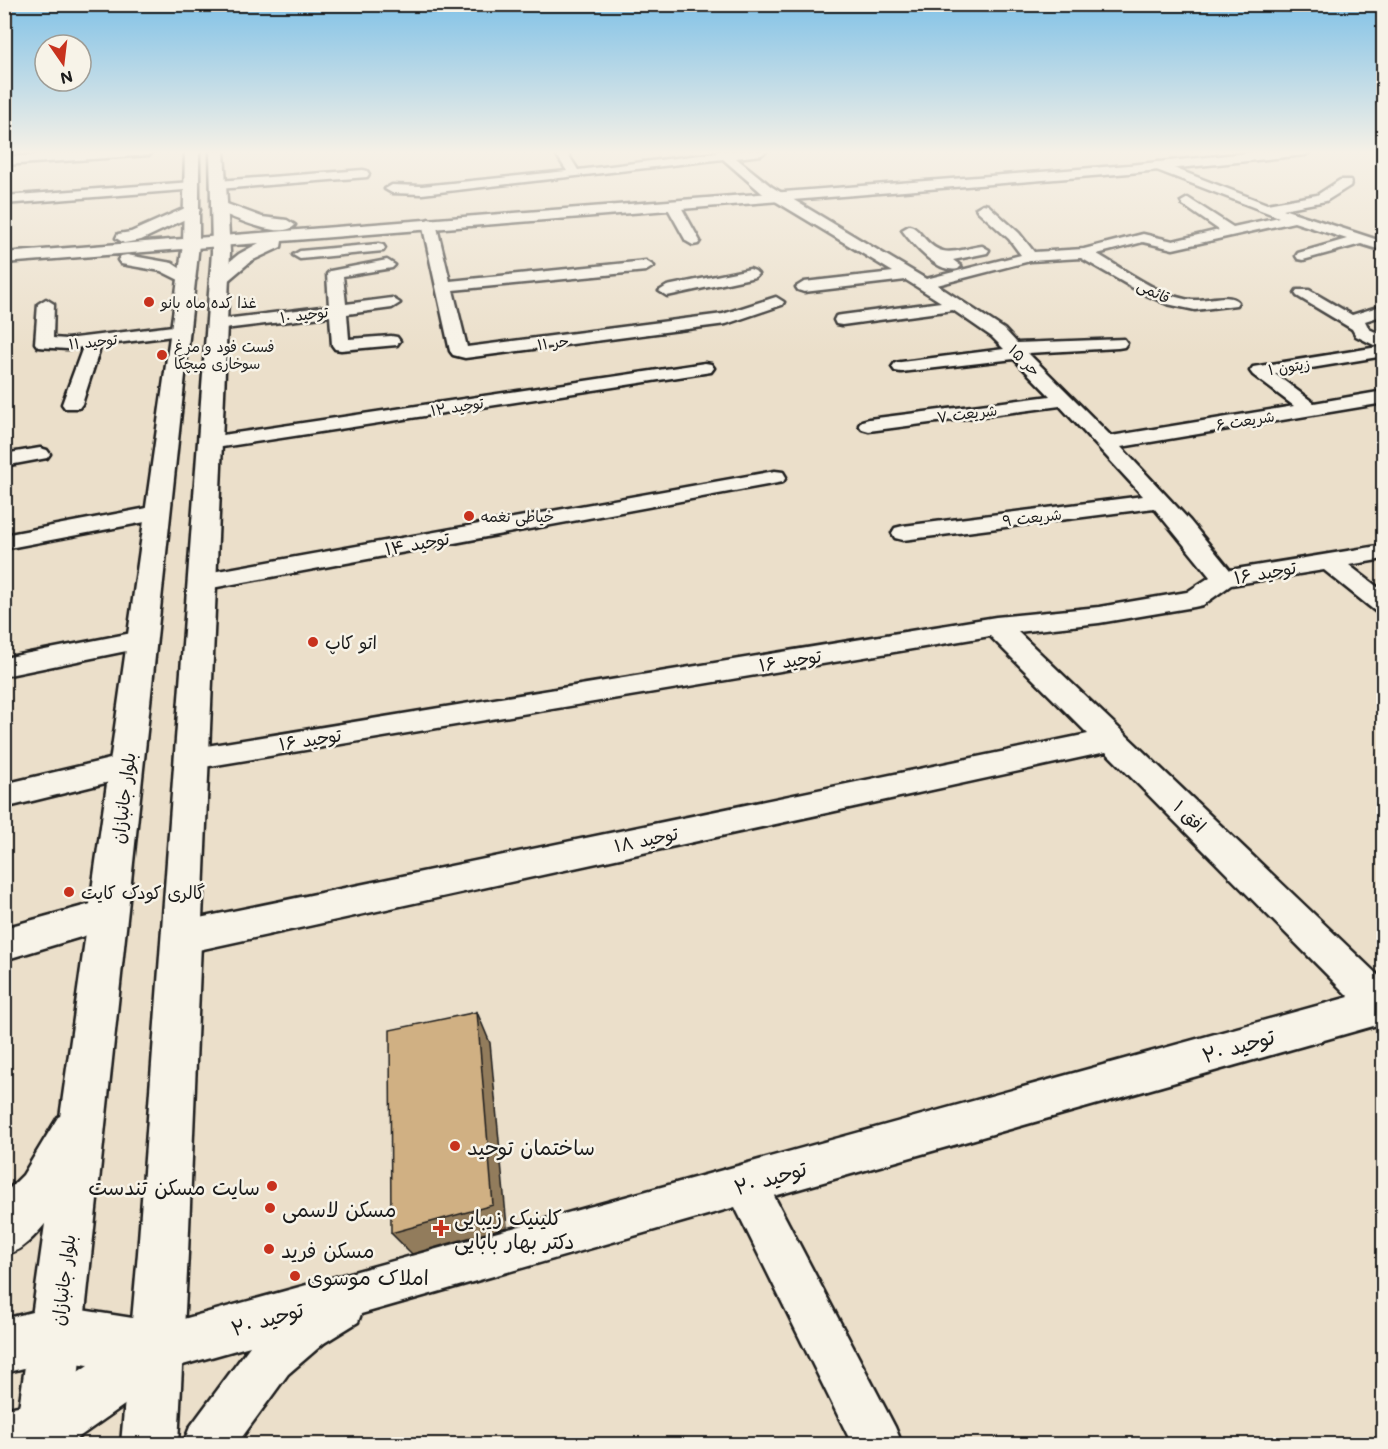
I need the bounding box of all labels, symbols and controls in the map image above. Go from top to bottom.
north arrow [33,33,93,93]
text: N [58,66,75,90]
street label: قائمی [1134,274,1174,309]
place label: غذا کده ماه بانو [160,292,257,312]
marker: غذا کده ماه بانو [142,295,156,309]
street label: توحید ۱۰ [279,301,330,327]
street label: توحید ۱۱ [68,328,119,354]
street label: حر ۱۱ [536,330,570,354]
place label: فست فود و مرغ سوخاری میچکا [174,336,274,374]
street label: حر ۱۵ [1005,340,1045,380]
marker: فست فود و مرغ سوخاری میچکا [155,348,169,362]
street label: زیتون ۱ [1267,353,1311,379]
street label: توحید ۱۲ [429,392,486,420]
street label: شریعت ۷ [936,399,998,427]
street label: شریعت ۶ [1214,405,1276,435]
street label: شریعت ۹ [1001,503,1063,531]
place label: خیاطی نغمه [481,506,554,527]
marker: خیاطی نغمه [462,509,476,523]
street label: توحید ۱۴ [383,525,452,561]
street label: توحید ۱۶ [1232,555,1299,589]
place label: اتو کاپ [325,630,377,655]
marker: اتو کاپ [306,635,320,649]
street label: توحید ۱۶ [757,643,824,677]
street label: توحید ۱۶ [277,722,344,756]
street label: بلوار جانبازان [105,751,141,845]
street label: افق ۱ [1168,795,1212,837]
street label: توحید ۱۸ [612,820,681,857]
place label: گالری کودک کایت [81,880,206,904]
marker: گالری کودک کایت [62,885,76,899]
street label: توحید ۲۰ [1199,1022,1279,1069]
place label: ساختمان توحید [467,1133,595,1161]
marker: ساختمان توحید [448,1139,462,1153]
street label: توحید ۲۰ [731,1154,811,1201]
place label: سایت مسکن تندست [88,1173,260,1200]
marker: سایت مسکن تندست [265,1179,279,1193]
place label: مسکن لاسمی [282,1195,396,1224]
marker: مسکن لاسمی [263,1201,277,1215]
place label: کلینیک زیبایی دکتر بهار بابایی [454,1203,575,1256]
marker: کلینیک زیبایی دکتر بهار بابایی [432,1219,450,1237]
street label: بلوار جانبازان [45,1233,81,1327]
place label: مسکن فرید [281,1236,375,1263]
marker: مسکن فرید [262,1242,276,1256]
place label: املاک موسوی [307,1263,429,1291]
marker: املاک موسوی [288,1269,302,1283]
street label: توحید ۲۰ [228,1295,308,1342]

